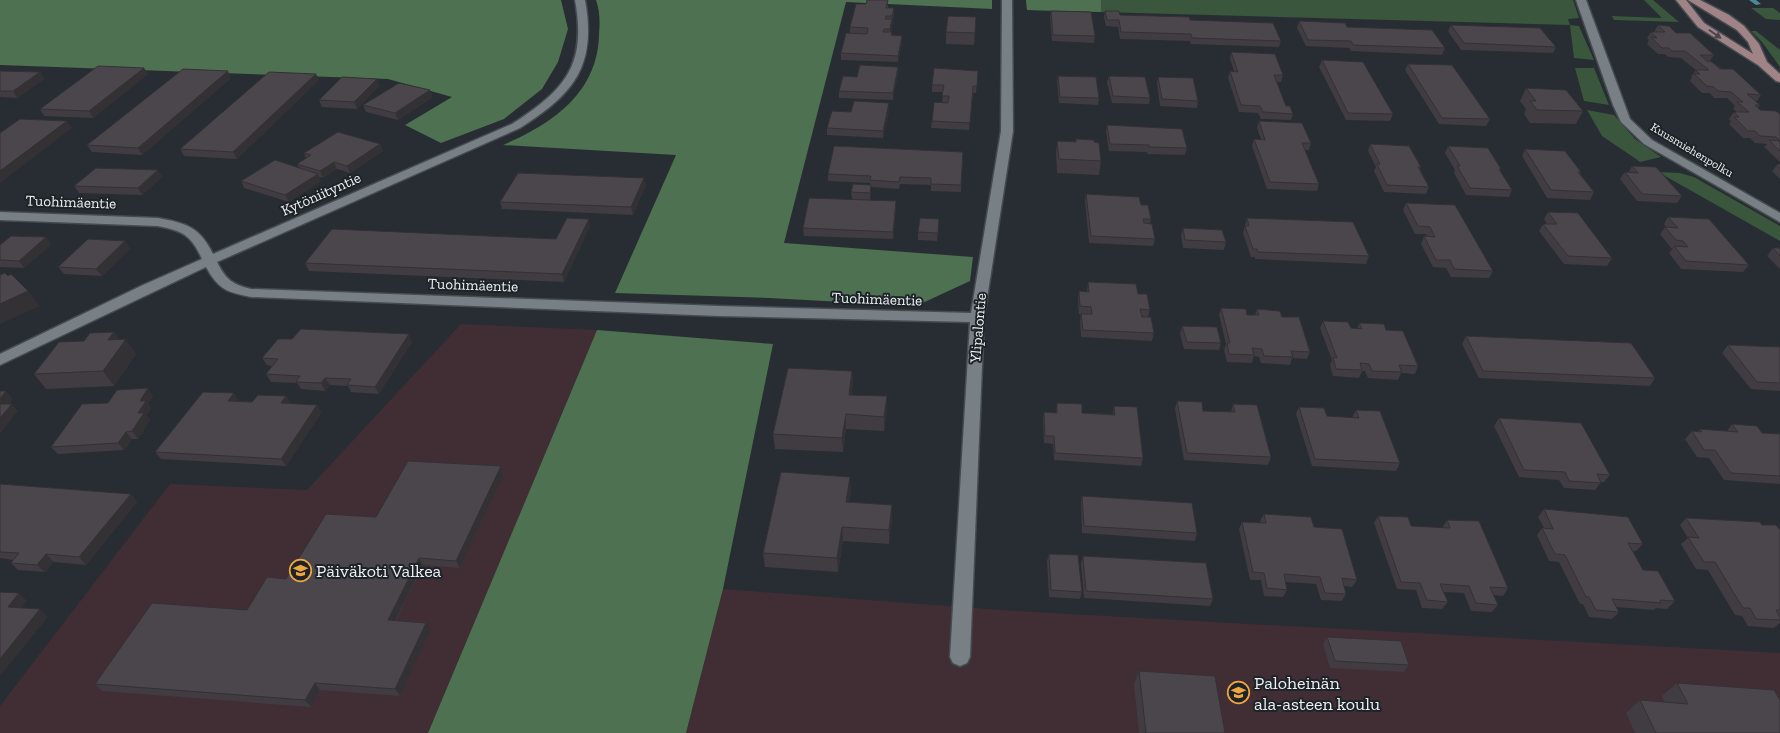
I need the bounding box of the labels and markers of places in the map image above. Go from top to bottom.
school or university icon: Päiväkoti Valkea [288,559,312,583]
place label: Päiväkoti Valkea [316,560,442,582]
place label: Paloheinän ala-asteen koulu [1254,672,1380,715]
school or university icon: Paloheinän ala-asteen koulu [1226,681,1250,705]

